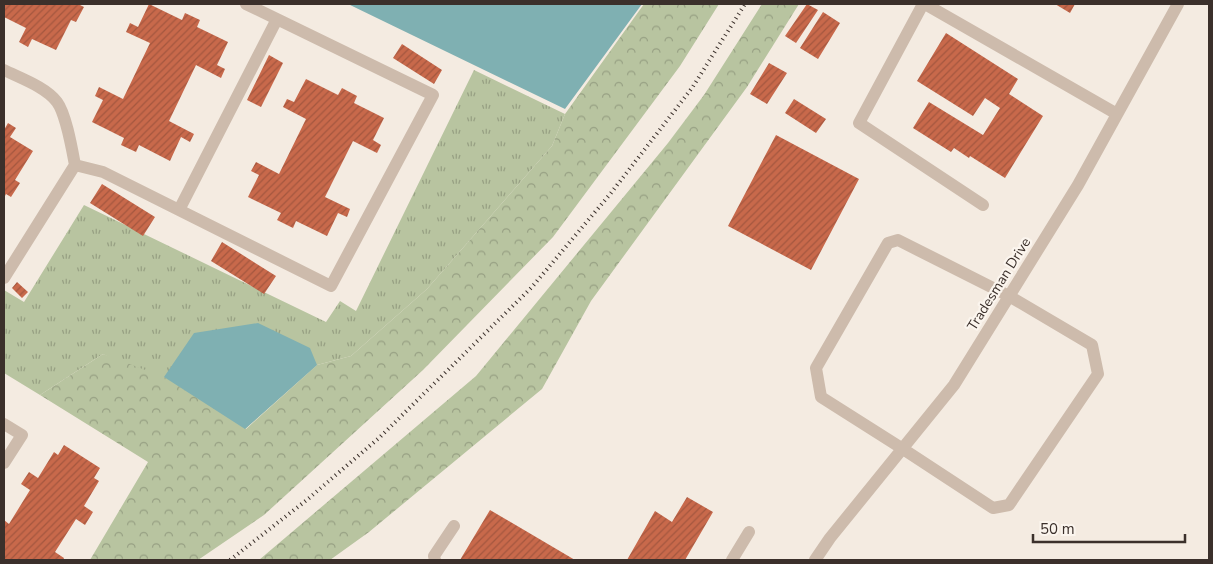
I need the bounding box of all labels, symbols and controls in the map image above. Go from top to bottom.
street label: Tradesman Drive [963,234,1035,334]
scale bar [1033,512,1186,544]
text: 50 m [1040,519,1075,539]

